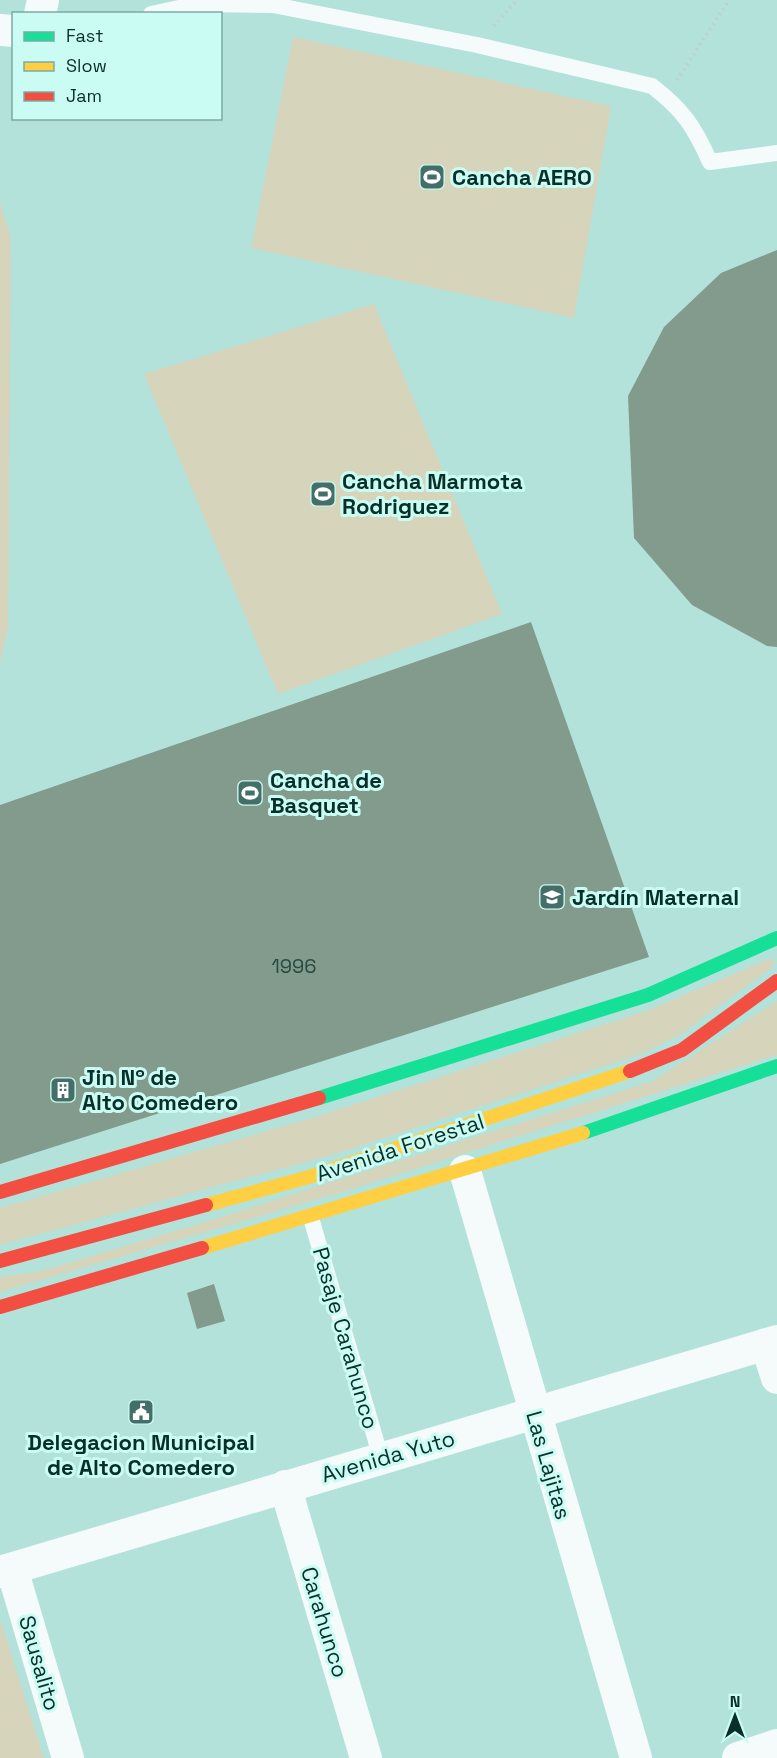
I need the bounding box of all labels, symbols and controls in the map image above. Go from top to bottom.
legend [12,12,222,120]
text: Fast [66,24,103,47]
text: Slow [66,54,107,77]
text: Jam [66,84,102,107]
sports icon: Cancha AERO [417,162,447,192]
place label: Cancha AERO [452,163,592,191]
place label: Cancha Marmota Rodriguez [342,467,523,520]
sports icon: Cancha Marmota Rodriguez [308,479,338,509]
place label: Cancha de Basquet [270,766,382,819]
sports icon: Cancha de Basquet [235,778,265,808]
school or university icon: Jardín Maternal [537,882,567,912]
place label: Jardín Maternal [572,883,739,911]
house number: 1996 [271,953,317,979]
place label: Jin Nº de Alto Comedero [82,1063,238,1116]
building icon: Jin Nº de Alto Comedero [48,1075,78,1105]
street label: Avenida Forestal [312,1107,488,1187]
street label: Pasaje Carahunco [307,1244,385,1432]
public building icon: Delegacion Municipal de Alto Comedero [126,1397,156,1427]
street label: Las Lajitas [520,1408,578,1522]
street label: Avenida Yuto [318,1424,458,1488]
place label: Delegacion Municipal de Alto Comedero [27,1428,255,1481]
street label: Carahunco [295,1563,355,1681]
street label: Sausalito [13,1612,67,1714]
north arrow [705,1686,765,1746]
text: N [730,1691,740,1712]

